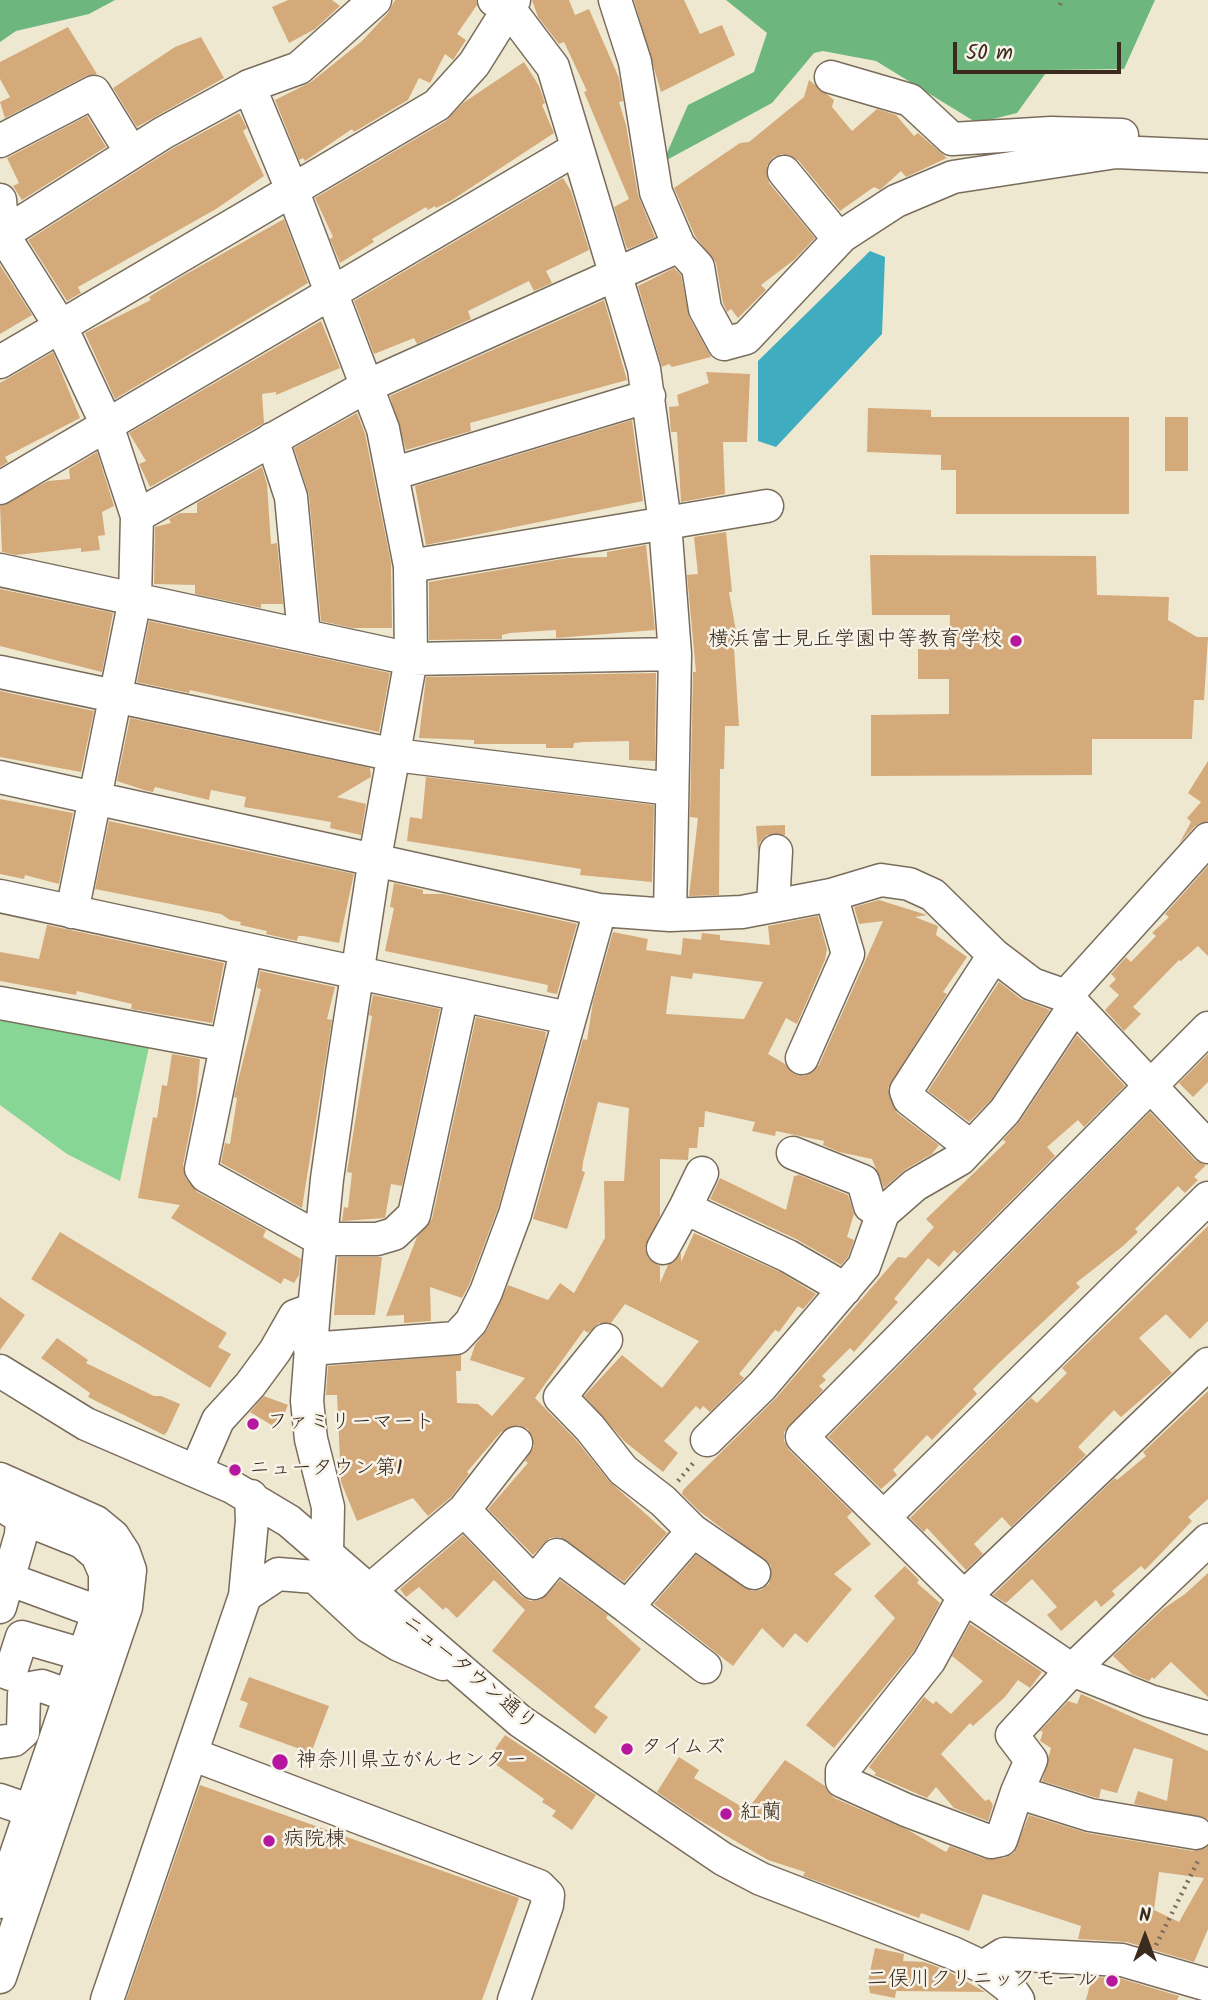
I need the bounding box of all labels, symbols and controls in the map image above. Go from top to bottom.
scale bar [956,28,1124,72]
text: 50 m [966,37,1013,70]
place label: 横浜富士見丘学園中等教育学校 [708,628,1002,654]
marker: 横浜富士見丘学園中等教育学校 [1008,633,1024,649]
place label: ファミリーマート [267,1411,435,1437]
marker: ファミリーマート [245,1416,261,1432]
place label: ニュータウン第1 [249,1457,403,1483]
marker: ニュータウン第1 [227,1462,243,1478]
street label: ニュータウン通り [396,1610,540,1738]
place label: タイムズ [641,1736,725,1762]
marker: タイムズ [619,1741,635,1757]
place label: 神奈川県立がんセンター [296,1749,527,1775]
marker: 神奈川県立がんセンター [270,1752,290,1772]
place label: 紅蘭 [740,1801,782,1827]
marker: 紅蘭 [718,1806,734,1822]
place label: 病院棟 [283,1828,346,1854]
marker: 病院棟 [261,1833,277,1849]
text: N [1139,1901,1151,1931]
north arrow [1110,1902,1180,1972]
place label: 二俣川クリニックモール [867,1968,1098,1994]
marker: 二俣川クリニックモール [1104,1973,1120,1989]

